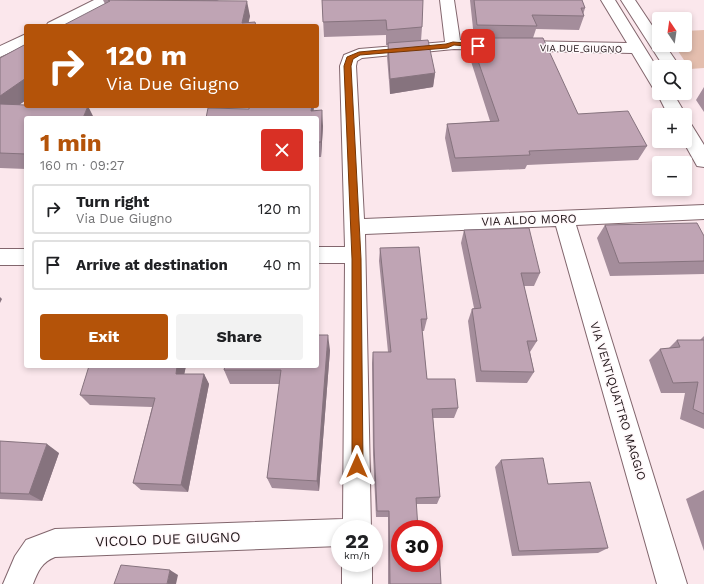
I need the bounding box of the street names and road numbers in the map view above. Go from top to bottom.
street label: VIA DUE GIUGNO [540,42,622,55]
street label: VIA ALDO MORO [481,211,577,229]
street label: VIA VENTIQUATTRO MAGGIO [587,320,649,482]
street label: VICOLO DUE GIUGNO [95,528,241,550]

